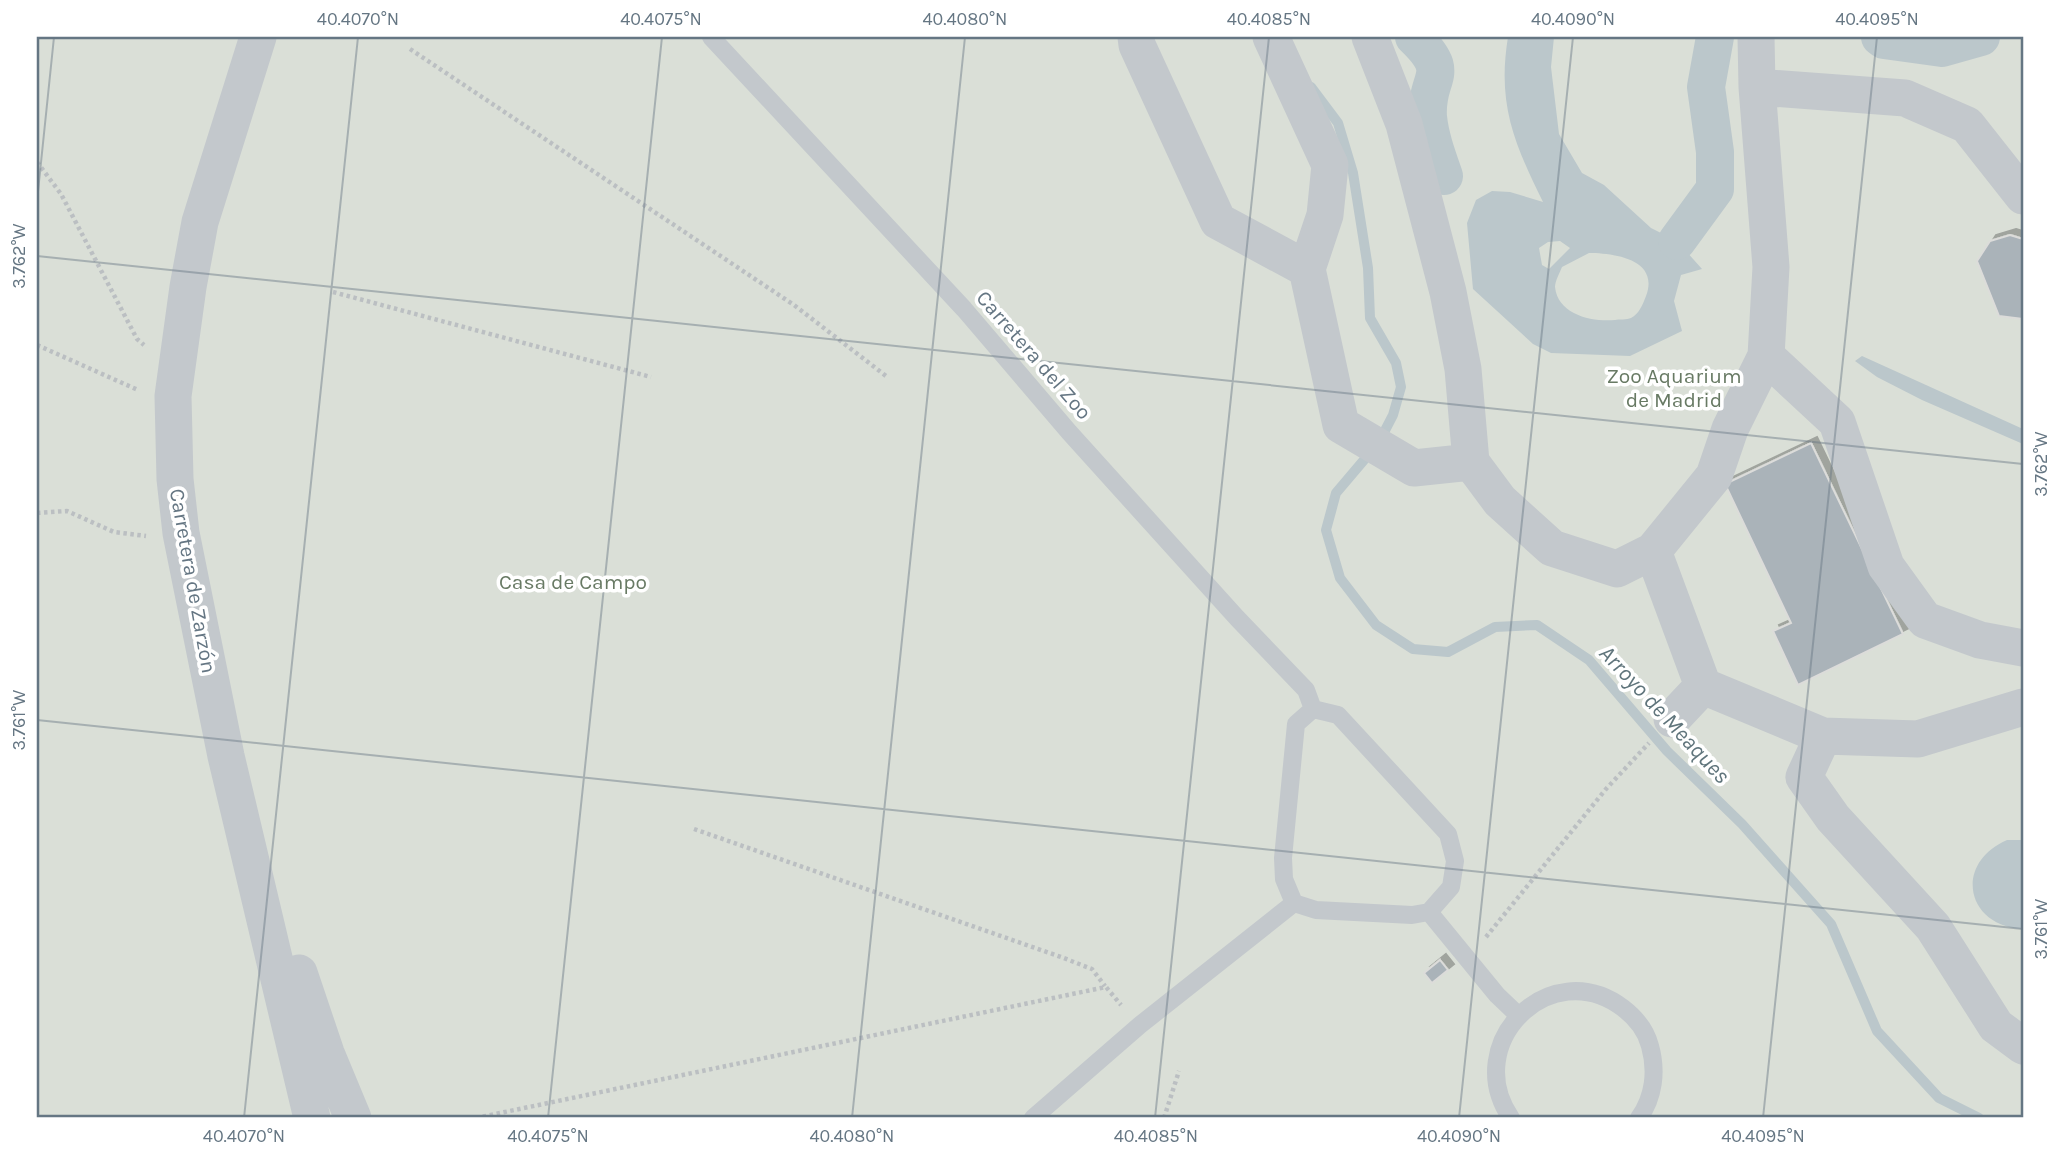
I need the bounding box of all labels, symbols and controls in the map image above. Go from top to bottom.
text: 40.4070°N [317,8,399,30]
text: 40.4075°N [620,8,702,30]
text: 40.4080°N [923,8,1007,30]
text: 40.4085°N [1227,8,1311,30]
text: 40.4090°N [1531,8,1615,30]
text: 40.4095°N [1835,8,1919,30]
text: 3.762°W [8,223,30,289]
street label: Carretera del Zoo [972,286,1096,424]
park label: Zoo Aquarium de Madrid [1606,364,1742,412]
text: 3.762°W [2030,431,2052,497]
street label: Carretera de Zarzón [165,487,221,675]
park label: Casa de Campo [499,570,647,594]
water label: Arroyo de Meaques [1594,640,1736,789]
text: 3.761°W [8,690,30,750]
text: 3.761°W [2030,899,2052,959]
text: 40.4070°N [203,1125,285,1147]
text: 40.4075°N [507,1125,589,1147]
text: 40.4080°N [810,1125,894,1147]
text: 40.4085°N [1114,1125,1198,1147]
text: 40.4090°N [1417,1125,1501,1147]
text: 40.4095°N [1721,1125,1805,1147]

